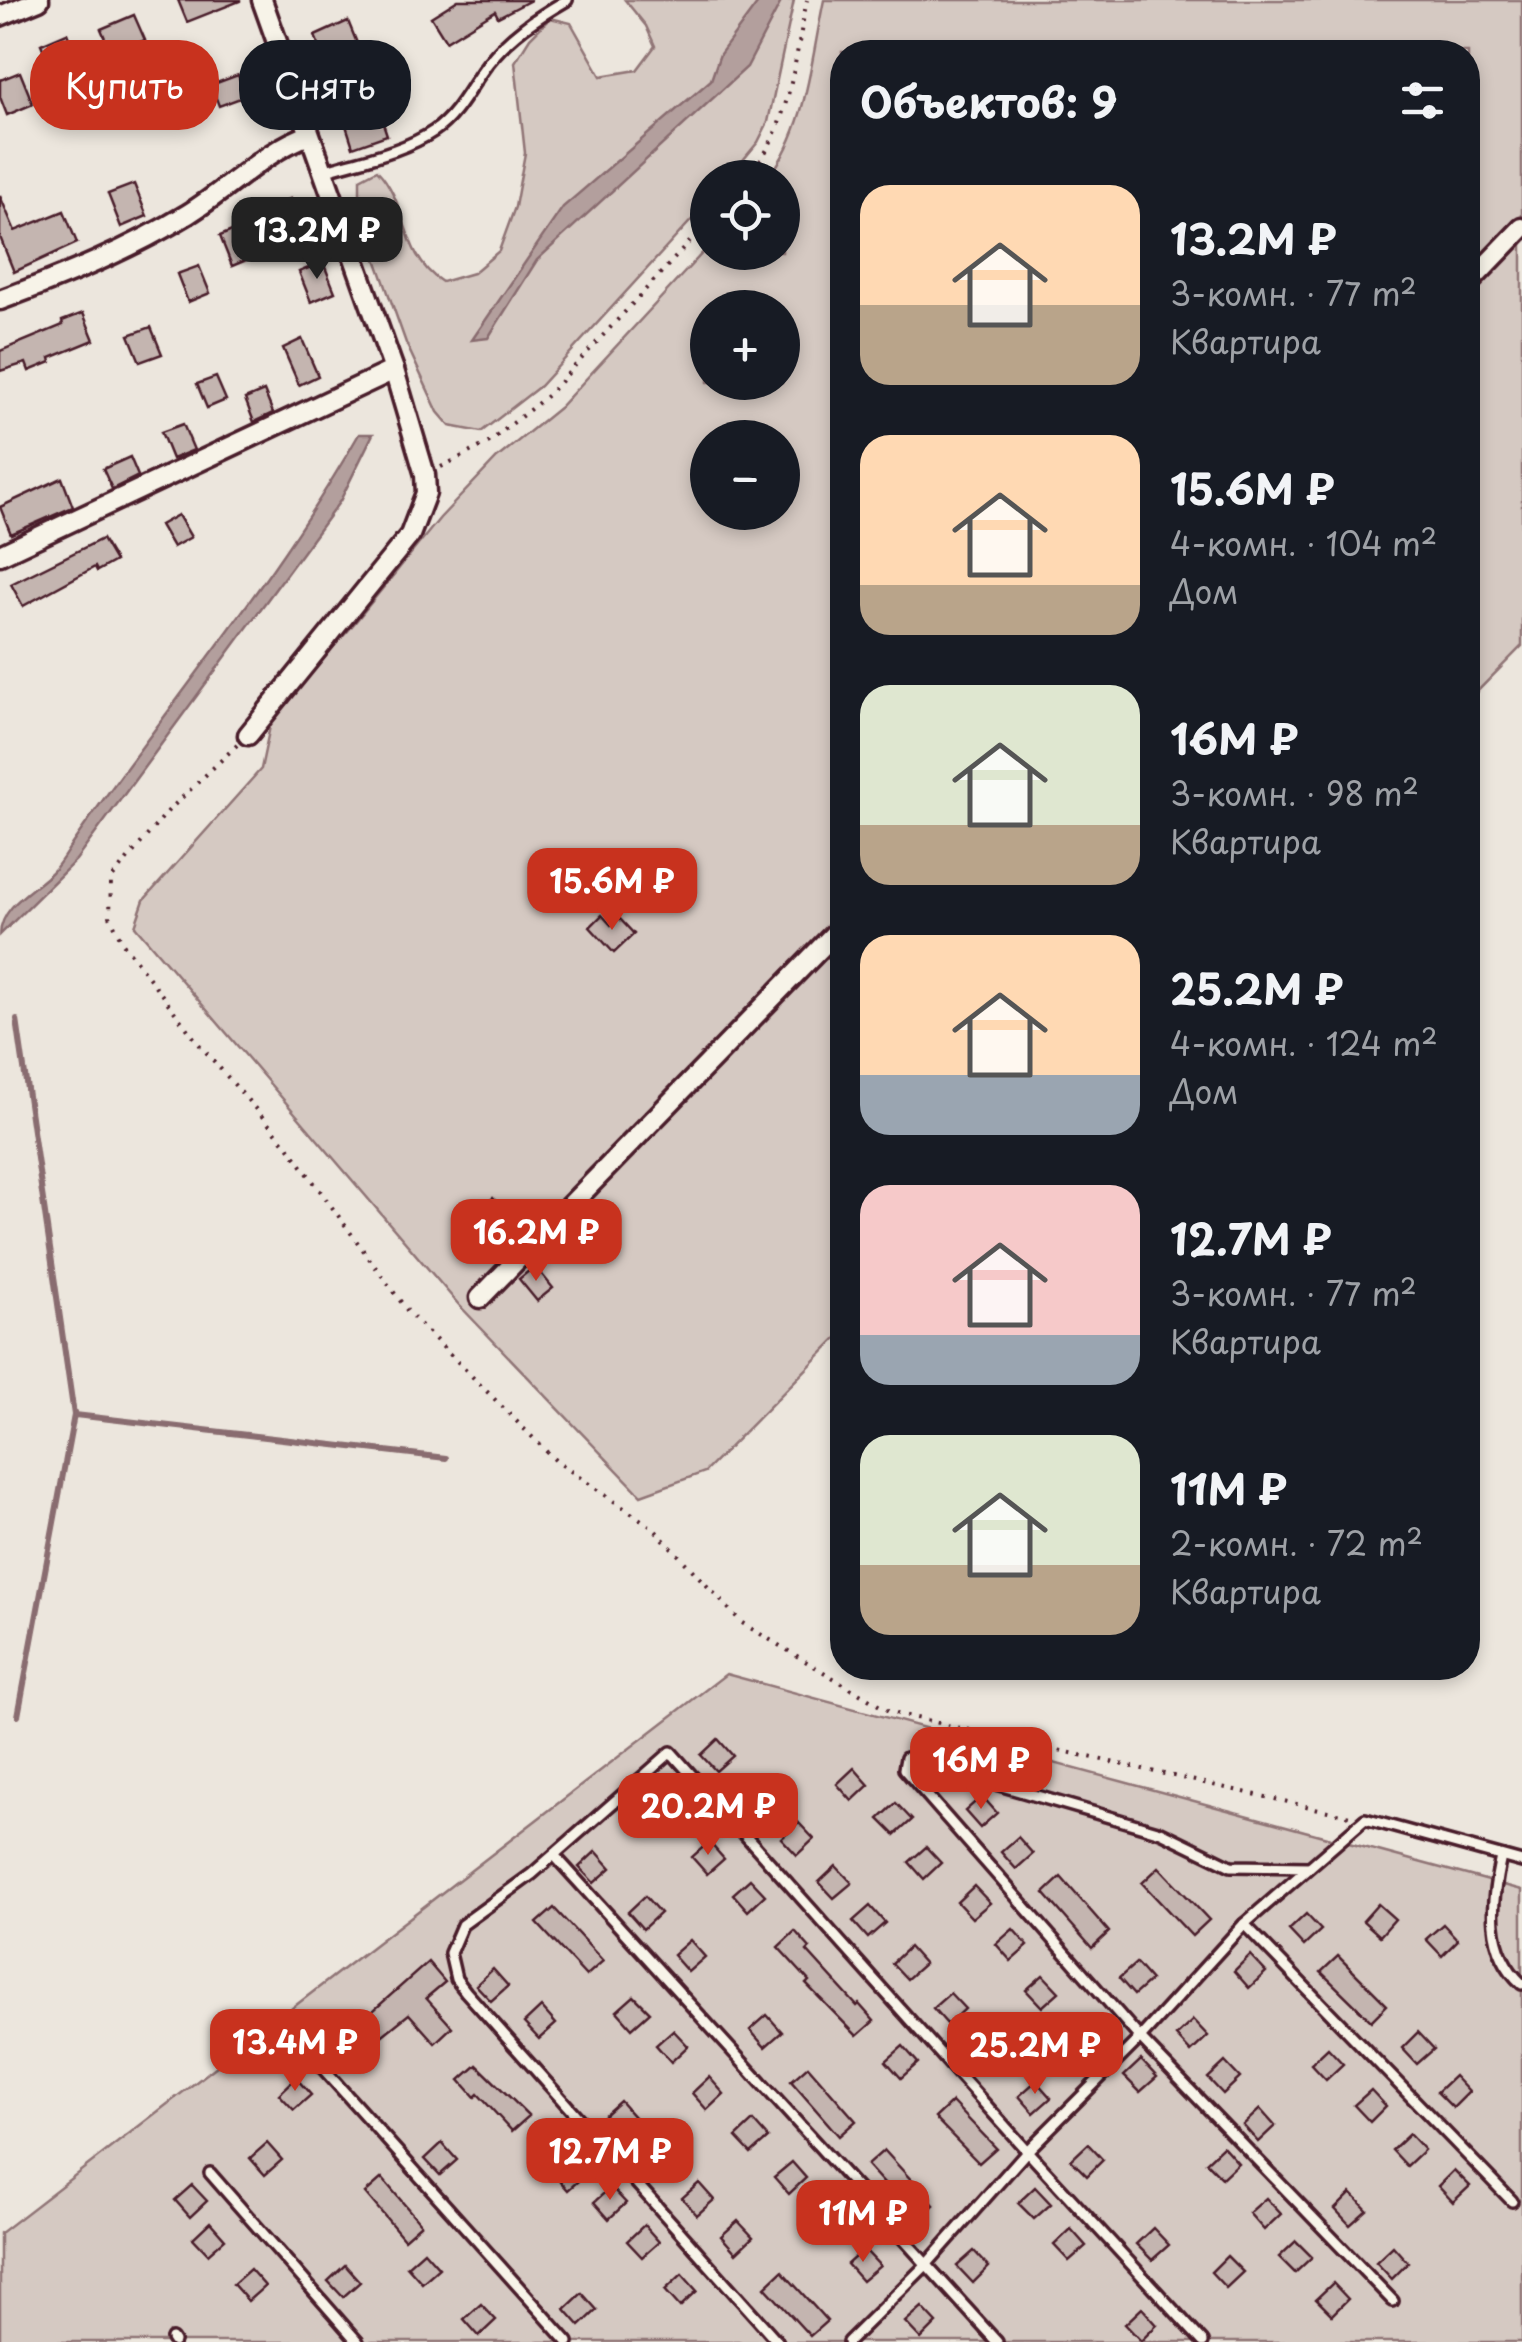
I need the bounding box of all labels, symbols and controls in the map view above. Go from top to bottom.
chip: Купить [30,40,219,130]
chip: Снять [239,40,411,130]
text: Объектов: 9 [860,69,1117,132]
icon: filters [1395,73,1450,128]
map controls [690,160,800,530]
button: locate [690,160,800,270]
pin: 13.2M ₽ [225,197,409,282]
text: 13.2M ₽ [254,205,380,253]
text: 13.2M ₽ [1170,206,1337,269]
icon: home [940,225,1060,345]
text: 3-комн. · 77 m² [1170,269,1417,317]
button: + [690,290,800,400]
text: Квартира [1170,317,1321,365]
button: − [690,420,800,530]
text: 15.6M ₽ [1170,456,1335,519]
icon: home [940,475,1060,595]
text: 4-комн. · 104 m² [1170,519,1437,567]
text: Дом [1170,567,1239,615]
text: 16M ₽ [1170,706,1298,769]
icon: home [940,725,1060,845]
text: 3-комн. · 98 m² [1170,769,1419,817]
text: Квартира [1170,817,1321,865]
pin: 15.6M ₽ [520,848,704,933]
text: 15.6M ₽ [549,856,675,904]
text: 25.2M ₽ [1170,956,1343,1019]
icon: home [940,975,1060,1095]
text: 4-комн. · 124 m² [1170,1019,1438,1067]
text: Дом [1170,1067,1239,1115]
pin: 16.2M ₽ [444,1199,628,1284]
text: 12.7M ₽ [1170,1206,1332,1269]
text: 16.2M ₽ [473,1207,599,1255]
icon: home [940,1225,1060,1345]
text: 3-комн. · 77 m² [1170,1269,1417,1317]
text: Квартира [1170,1317,1321,1365]
text: 11M ₽ [1170,1456,1287,1519]
icon: home [940,1475,1060,1595]
text: 2-комн. · 72 m² [1170,1519,1423,1567]
text: Квартира [1170,1567,1321,1615]
pin: 16M ₽ [911,1727,1051,1812]
text: 16M ₽ [932,1735,1030,1783]
pin: 20.2M ₽ [616,1773,800,1858]
text: 20.2M ₽ [640,1781,776,1829]
pin: 13.4M ₽ [203,2009,387,2094]
pin: 25.2M ₽ [943,2012,1127,2097]
text: 13.4M ₽ [232,2017,358,2065]
text: 25.2M ₽ [969,2020,1101,2068]
pin: 12.7M ₽ [518,2118,702,2203]
text: 12.7M ₽ [548,2126,672,2174]
pin: 11M ₽ [793,2180,933,2265]
text: 11M ₽ [818,2188,908,2236]

